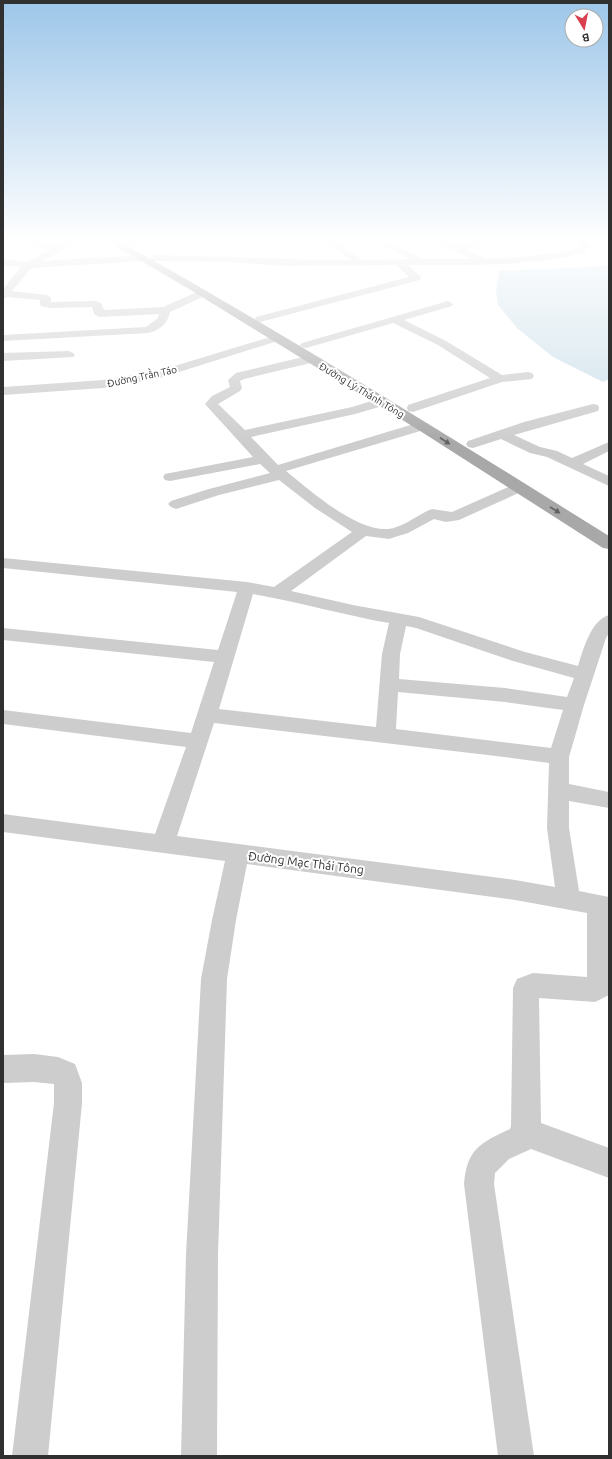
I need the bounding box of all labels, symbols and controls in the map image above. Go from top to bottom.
north arrow [564,8,604,48]
text: B [581,31,590,44]
street label: Đường Lý Thánh Tông [317,361,406,420]
street label: Đường Trần Táo [106,362,178,389]
one-way arrow [440,437,451,445]
one-way arrow [549,507,561,514]
street label: Đường Mạc Thái Tông [247,849,365,877]

